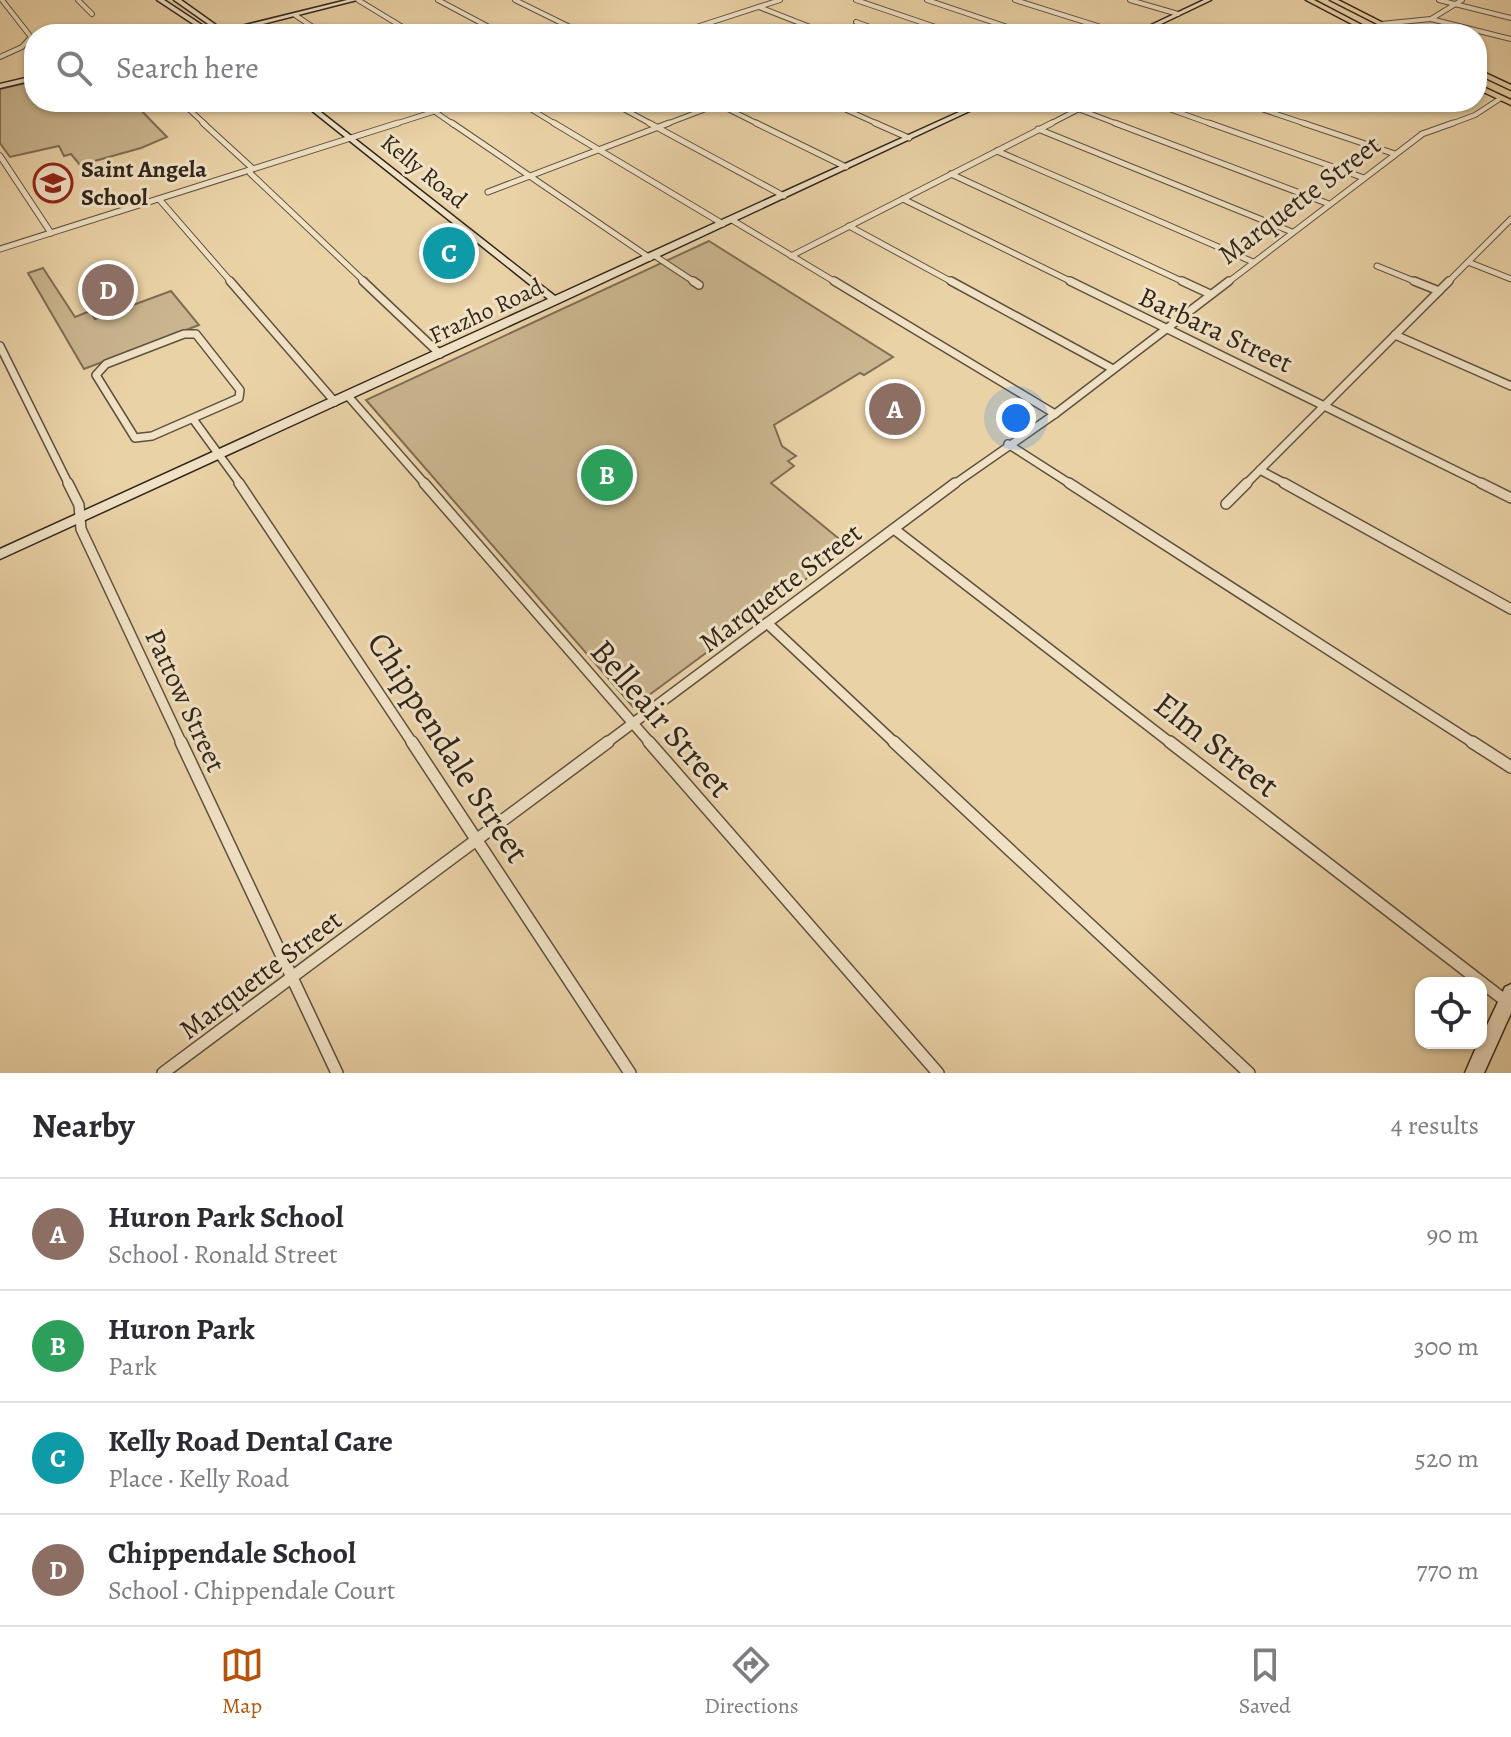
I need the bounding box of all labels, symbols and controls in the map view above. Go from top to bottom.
search box [24,24,1487,112]
icon: search [52,46,96,90]
text: Search here [116,48,259,88]
street label: Kelly Road [374,126,474,216]
street label: Marquette Street [1211,126,1389,273]
place label: Saint Angela School [81,153,207,213]
school or university icon: Saint Angela School [32,162,74,204]
pin: C [423,223,475,283]
pin: D [82,260,134,320]
street label: Frazho Road [424,271,548,351]
street label: Barbara Street [1132,278,1299,382]
pin: A [869,379,921,439]
your location [996,398,1036,438]
pin: B [581,445,633,505]
street label: Marquette Street [692,514,870,661]
street label: Pattow Street [135,623,235,778]
street label: Chippendale Street [356,623,541,872]
street label: Belleair Street [580,629,744,808]
street label: Elm Street [1144,681,1289,808]
street label: Marquette Street [172,901,350,1048]
map controls [1415,977,1487,1049]
button: locate [1415,977,1487,1049]
text: Nearby [32,1102,135,1149]
text: 4 results [1391,1108,1479,1143]
text: Huron Park School [108,1197,344,1237]
text: A [50,1217,66,1252]
text: 90 m [1427,1217,1479,1252]
text: School · Ronald Street [108,1237,338,1272]
text: Huron Park [108,1309,255,1349]
text: B [50,1329,66,1364]
text: 300 m [1414,1329,1479,1364]
text: Park [108,1349,157,1384]
text: Kelly Road Dental Care [108,1421,393,1461]
text: C [50,1441,66,1476]
text: 520 m [1415,1441,1479,1476]
text: Place · Kelly Road [108,1461,289,1496]
text: Chippendale School [108,1533,356,1573]
text: D [49,1553,67,1588]
text: 770 m [1417,1553,1479,1588]
text: School · Chippendale Court [108,1573,395,1608]
tab: Map [220,1643,264,1721]
tab: Directions [704,1643,799,1721]
tab: Saved [1239,1643,1291,1721]

